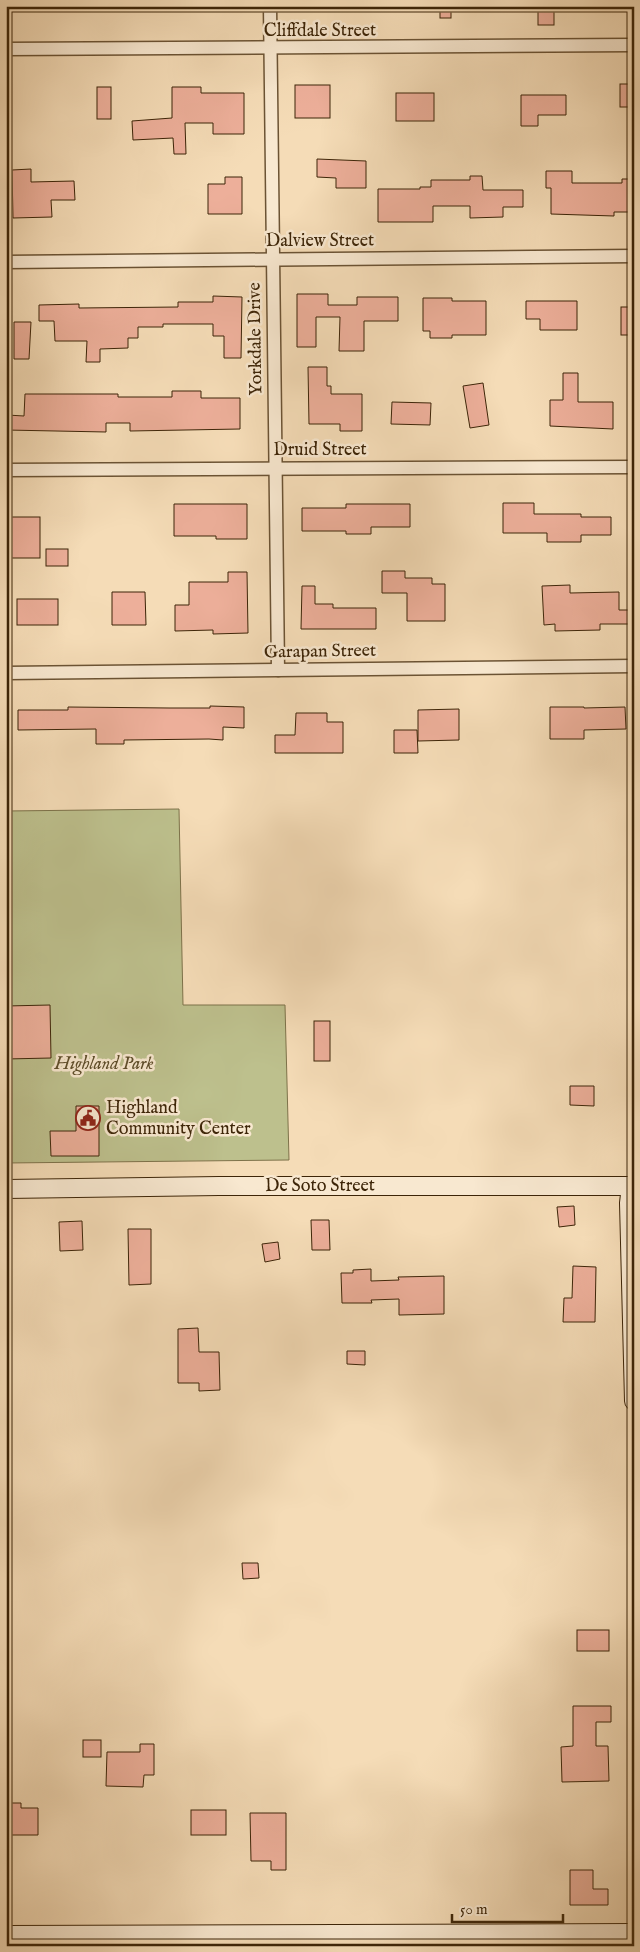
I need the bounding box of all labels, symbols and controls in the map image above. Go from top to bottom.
street label: Cliffdale Street [264,20,376,43]
street label: Dalview Street [266,230,374,253]
street label: Yorkdale Drive [244,282,268,396]
street label: Druid Street [273,439,367,462]
street label: Garapan Street [264,640,376,664]
park label: Highland Park [54,1053,153,1076]
place label: Highland Community Center [106,1097,251,1141]
public building icon: Highland Community Center [75,1105,101,1131]
street label: De Soto Street [265,1175,375,1198]
scale bar [452,1892,564,1924]
text: 50 m [460,1900,488,1919]

